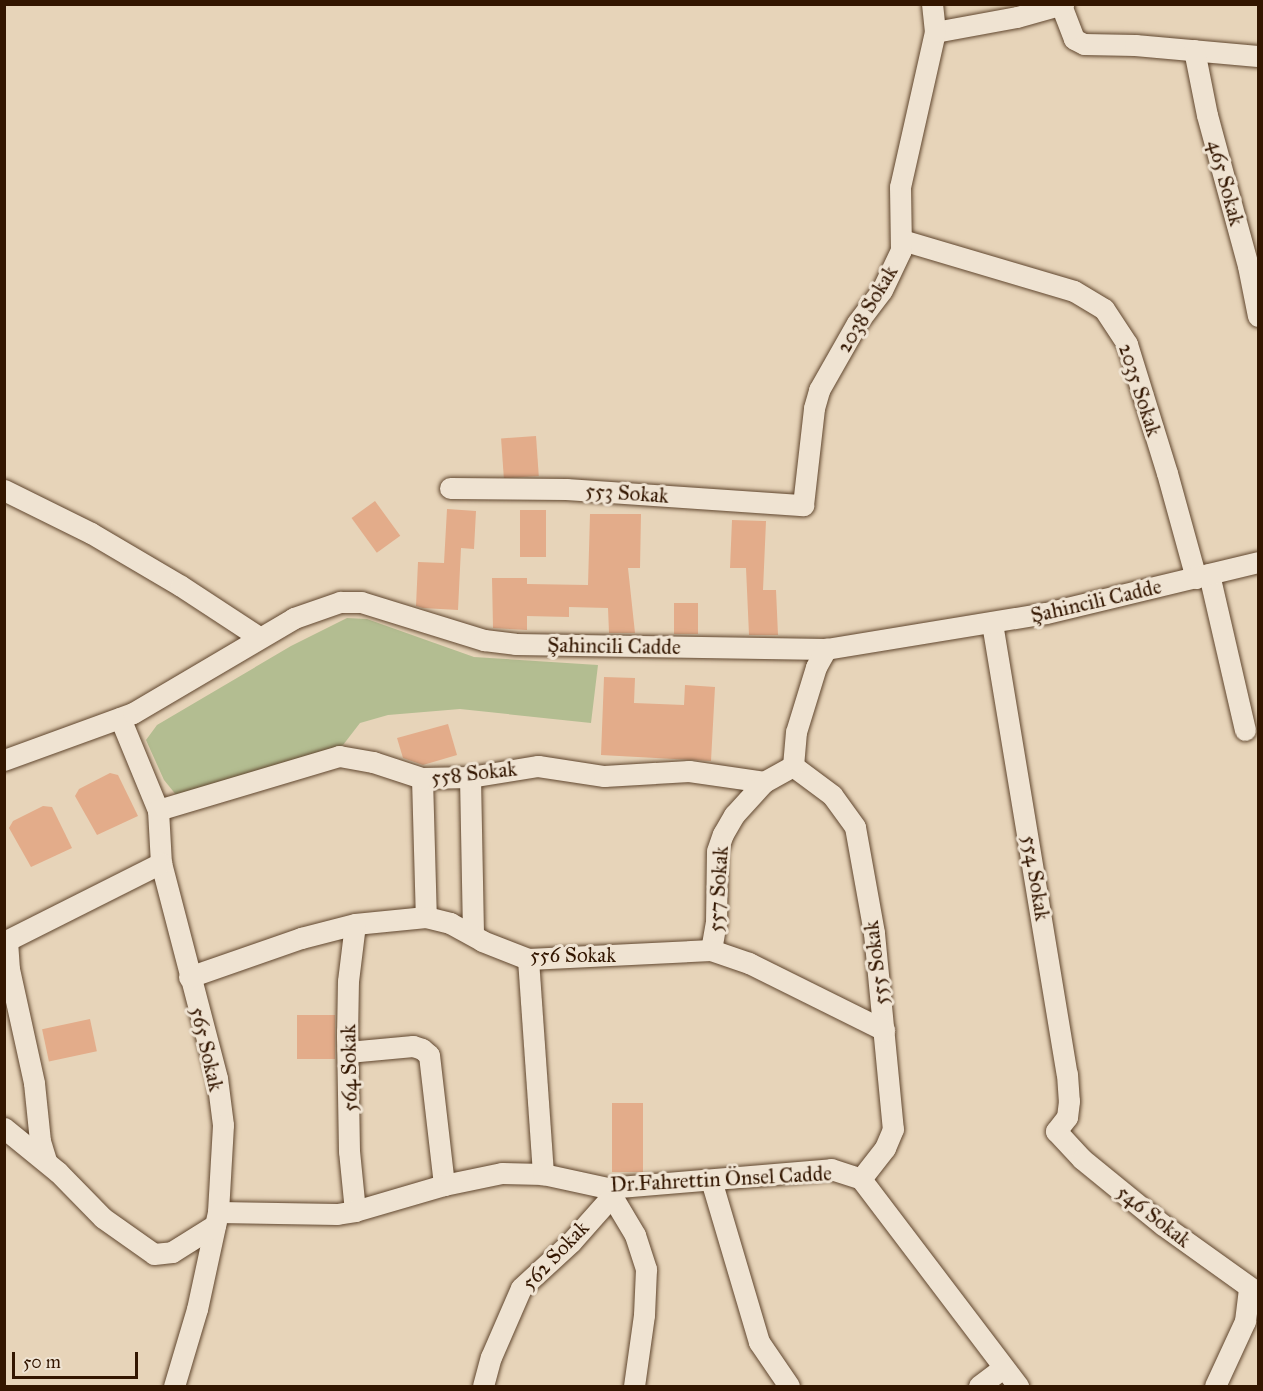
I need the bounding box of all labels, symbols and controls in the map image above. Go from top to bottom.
street label: 465 Sokak [1202,137,1250,229]
street label: 2038 Sokak [831,261,903,357]
street label: 2035 Sokak [1113,340,1167,440]
street label: 553 Sokak [584,478,670,508]
street label: Şahincili Cadde [1028,574,1164,628]
street label: Şahincili Cadde [547,632,681,660]
street label: 558 Sokak [430,756,518,790]
street label: 554 Sokak [1017,833,1055,923]
street label: 557 Sokak [702,845,734,933]
street label: 555 Sokak [858,919,894,1007]
street label: 556 Sokak [530,942,616,968]
street label: 565 Sokak [185,1004,229,1094]
street label: 564 Sokak [336,1024,362,1112]
street label: Dr.Fahrettin Önsel Cadde [609,1161,833,1197]
street label: 546 Sokak [1112,1179,1196,1253]
street label: 562 Sokak [516,1215,594,1295]
scale bar [15,1340,141,1378]
text: 50 m [23,1351,61,1373]

